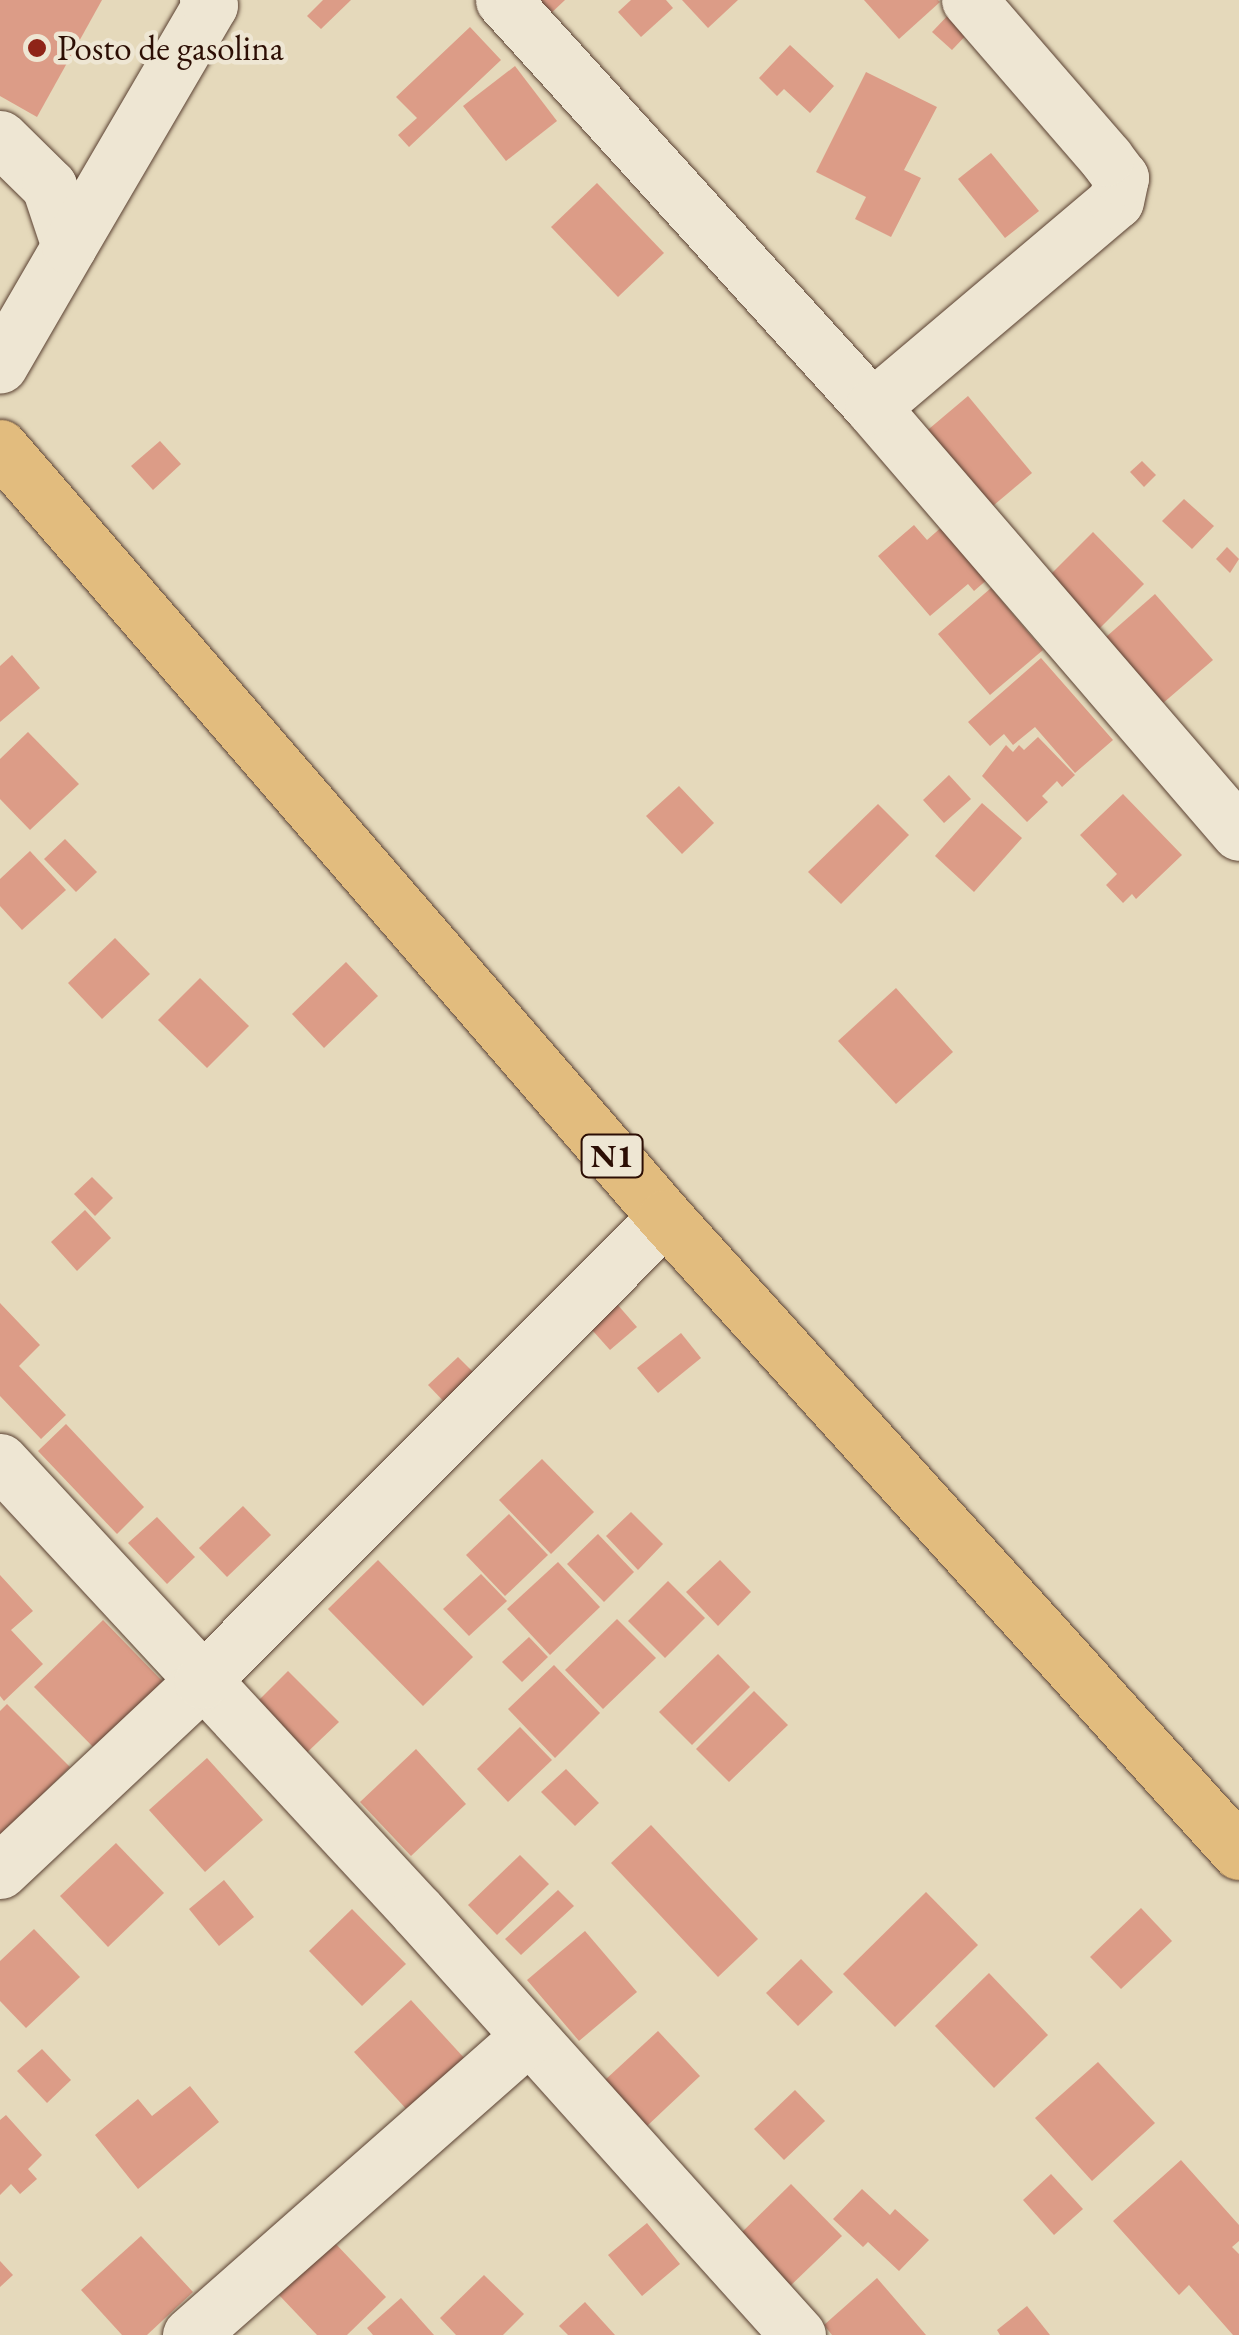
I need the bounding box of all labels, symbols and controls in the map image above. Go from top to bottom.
place label: Posto de gasolina [57,27,284,69]
marker: Posto de gasolina [26,37,48,59]
road number: N1 [580,1129,644,1183]

